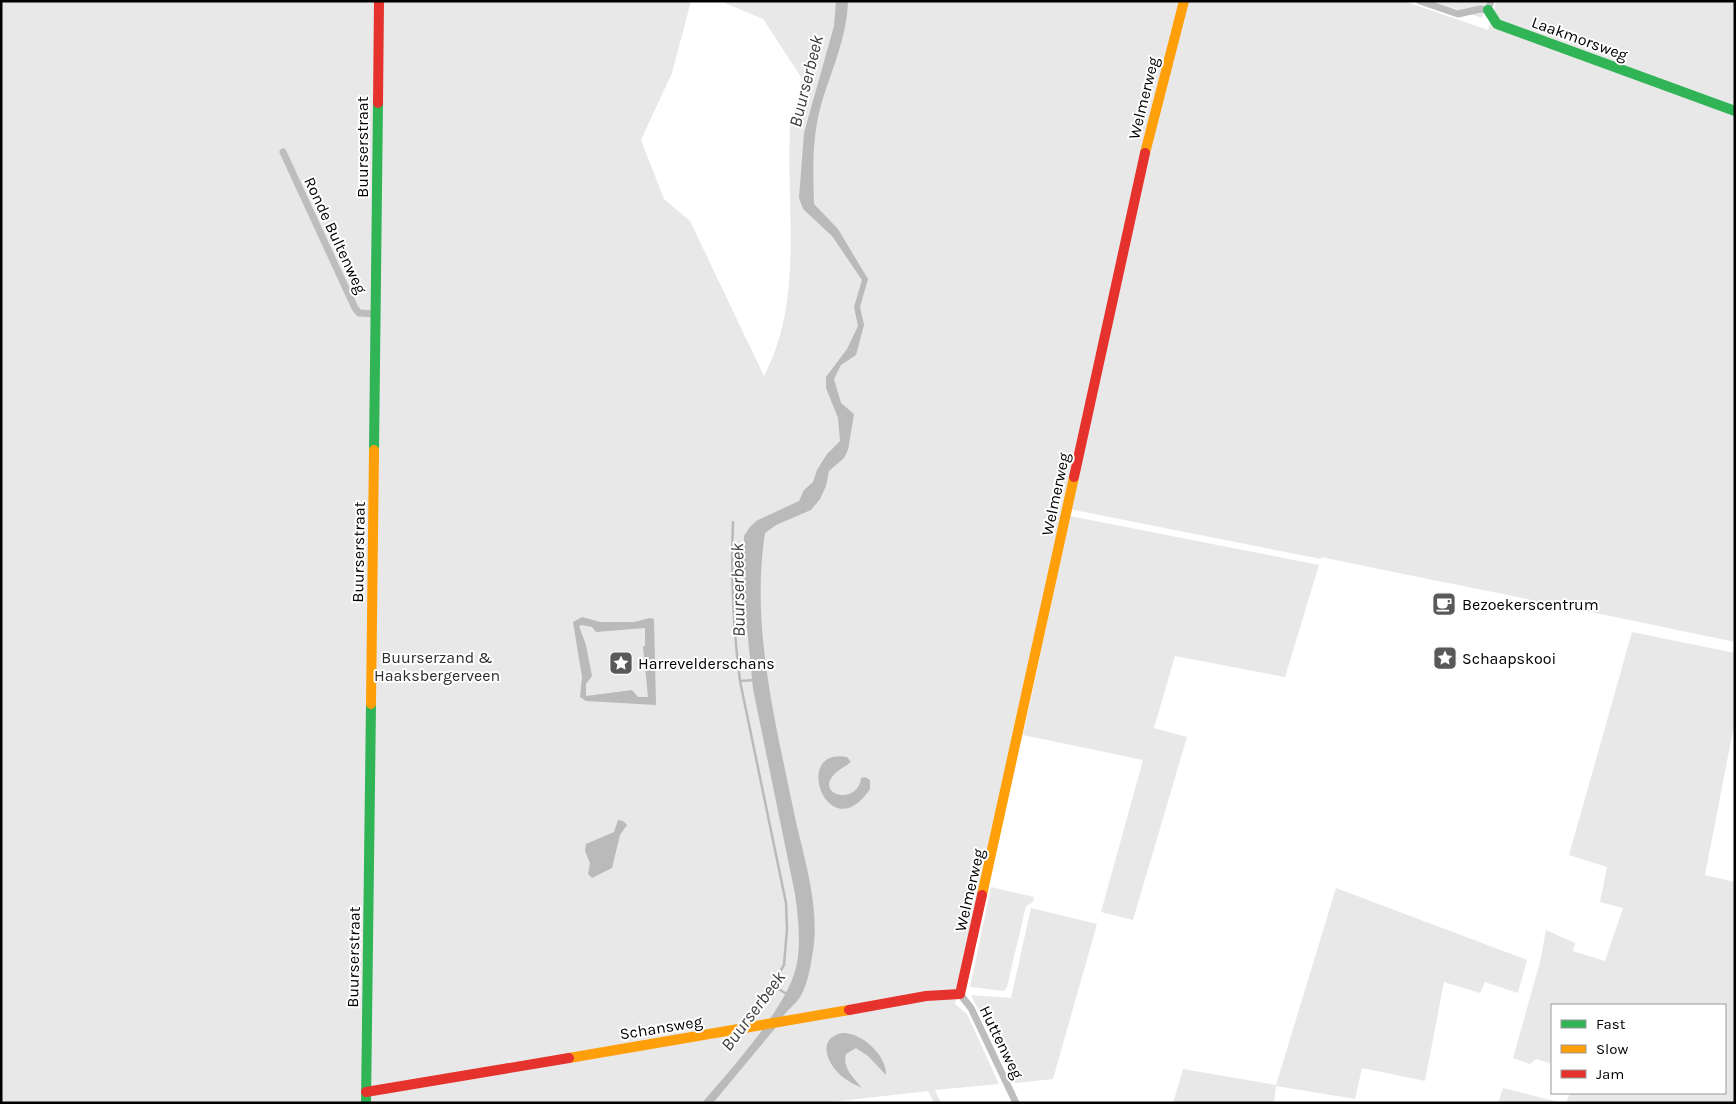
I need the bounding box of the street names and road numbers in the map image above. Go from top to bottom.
street label: Laakmorsweg [1529,12,1630,65]
street label: Welmerweg [1124,55,1163,141]
street label: Buurserstraat [353,96,372,198]
street label: Ronde Bultenweg [300,174,371,297]
street label: Welmerweg [1037,451,1074,537]
street label: Buurserstraat [348,501,369,603]
street label: Welmerweg [951,847,988,933]
street label: Buurserstraat [343,906,364,1008]
street label: Huttenweg [976,1002,1027,1082]
street label: Schansweg [618,1012,704,1043]

